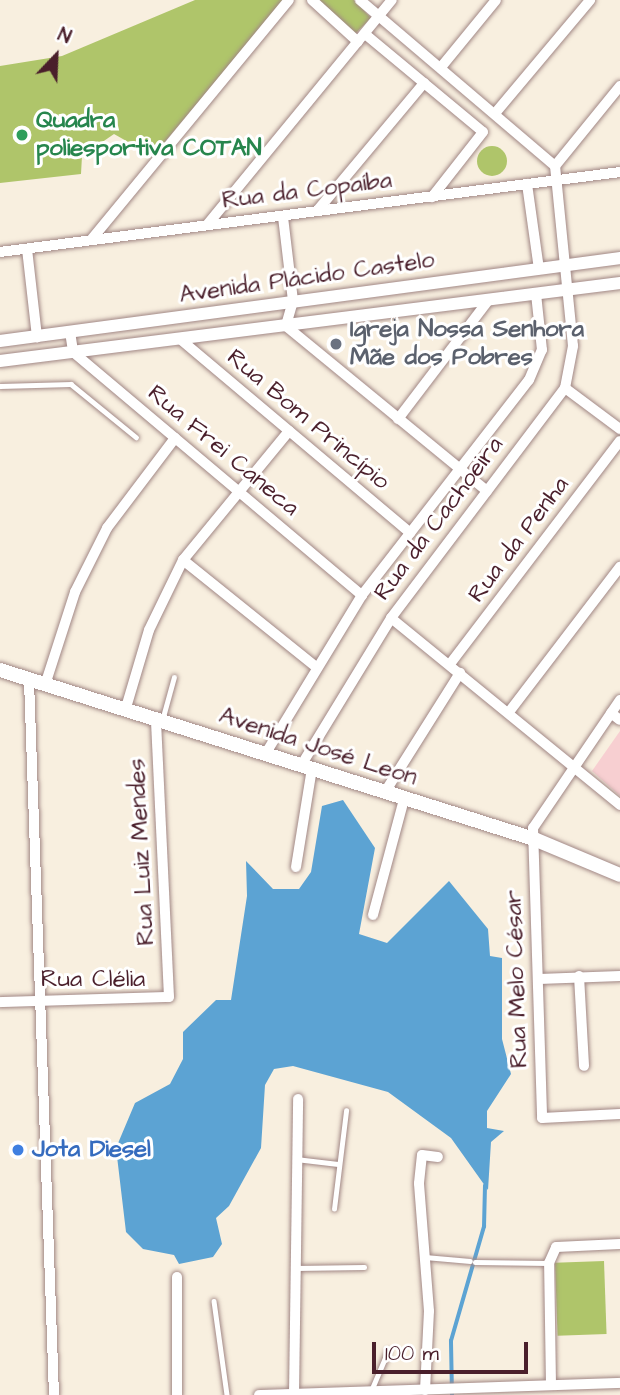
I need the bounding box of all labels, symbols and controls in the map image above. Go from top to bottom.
north arrow [21,21,91,91]
text: N [54,21,75,51]
place label: Quadra poliesportiva COTAN [36,107,261,163]
marker: Quadra poliesportiva COTAN [14,127,30,143]
street label: Rua da Copaíba [221,166,393,216]
street label: Avenida Plácido Castelo [178,246,436,310]
place label: Igreja Nossa Senhora Mãe dos Pobres [350,316,584,372]
marker: Igreja Nossa Senhora Mãe dos Pobres [328,336,344,352]
street label: Rua Bom Princípio [221,344,395,496]
street label: Rua Frei Caneca [141,379,305,523]
street label: Rua da Cachoeira [368,432,510,606]
street label: Rua da Penha [462,472,576,608]
street label: Avenida José Leon [215,701,421,793]
street label: Rua Luiz Mendes [123,758,161,946]
street label: Rua Melo César [499,889,535,1069]
street label: Rua Clélia [41,966,145,994]
place label: Jota Diesel [32,1136,151,1164]
marker: Jota Diesel [10,1142,26,1158]
scale bar [375,1328,531,1372]
text: 100 m [385,1339,439,1368]

